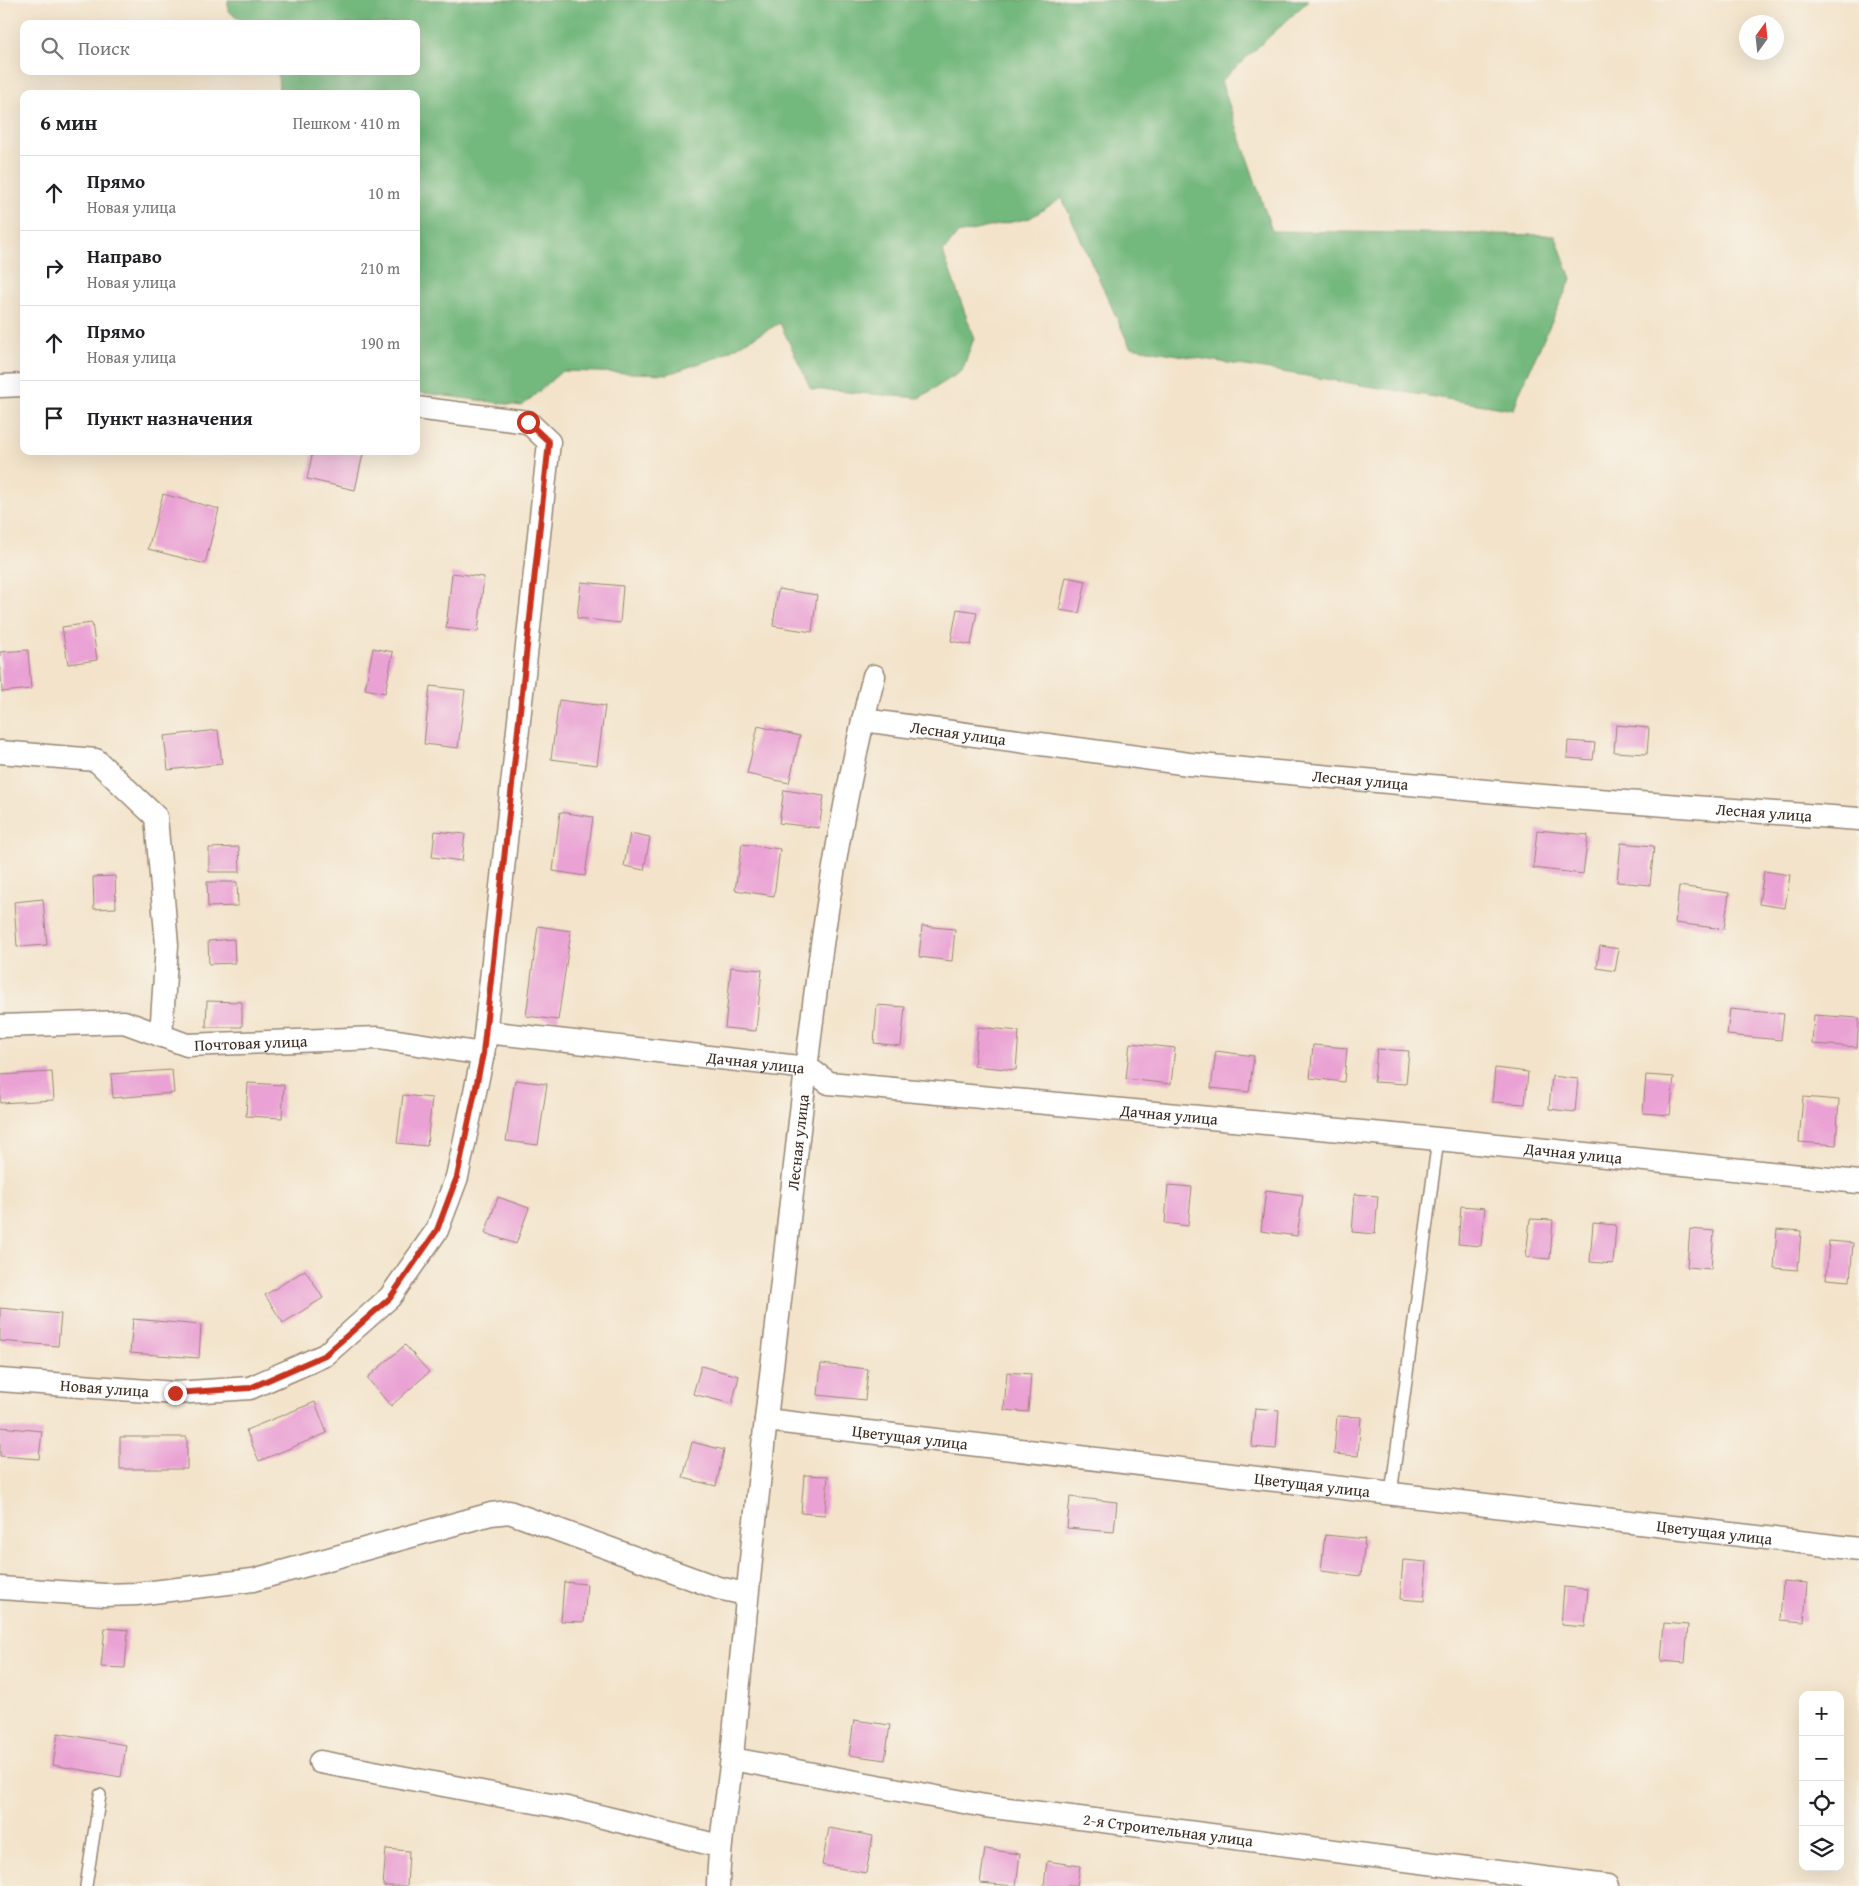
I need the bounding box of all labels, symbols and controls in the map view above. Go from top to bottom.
north arrow [1739,15,1784,60]
search box [20,20,420,75]
icon: search [38,34,66,62]
text: Поиск [78,34,130,62]
text: 6 мин [40,107,97,138]
text: Пешком · 410 m [293,111,400,135]
text: Прямо [87,167,145,195]
icon: ahead [40,179,68,207]
text: 10 m [368,181,400,205]
text: Новая улица [87,195,176,219]
text: Направо [87,242,162,270]
icon: right [40,254,68,282]
text: 210 m [360,256,400,280]
text: Новая улица [87,270,176,294]
text: Прямо [87,317,145,345]
icon: ahead [40,329,68,357]
text: 190 m [360,331,400,355]
text: Новая улица [87,345,176,369]
icon: arrive [40,404,68,432]
text: Пункт назначения [87,404,253,432]
route start [517,411,540,434]
street label: Лесная улица [909,714,1008,751]
street label: Лесная улица [1311,763,1410,796]
street label: Лесная улица [1715,797,1813,828]
street label: Почтовая улица [194,1029,308,1057]
street label: Дачная улица [705,1045,806,1080]
street label: Лесная улица [780,1093,815,1192]
street label: Дачная улица [1118,1098,1219,1131]
street label: Дачная улица [1522,1136,1624,1170]
street label: Новая улица [59,1373,150,1403]
route end [164,1382,187,1405]
street label: Цветущая улица [851,1418,970,1456]
street label: Цветущая улица [1253,1466,1372,1503]
street label: Цветущая улица [1655,1513,1774,1551]
map controls [1799,1691,1844,1871]
button: + [1799,1691,1844,1736]
button: − [1799,1736,1844,1781]
button: locate [1799,1781,1844,1826]
street label: 2-я Строительная улица [1082,1807,1255,1852]
button: layers [1799,1826,1844,1871]

